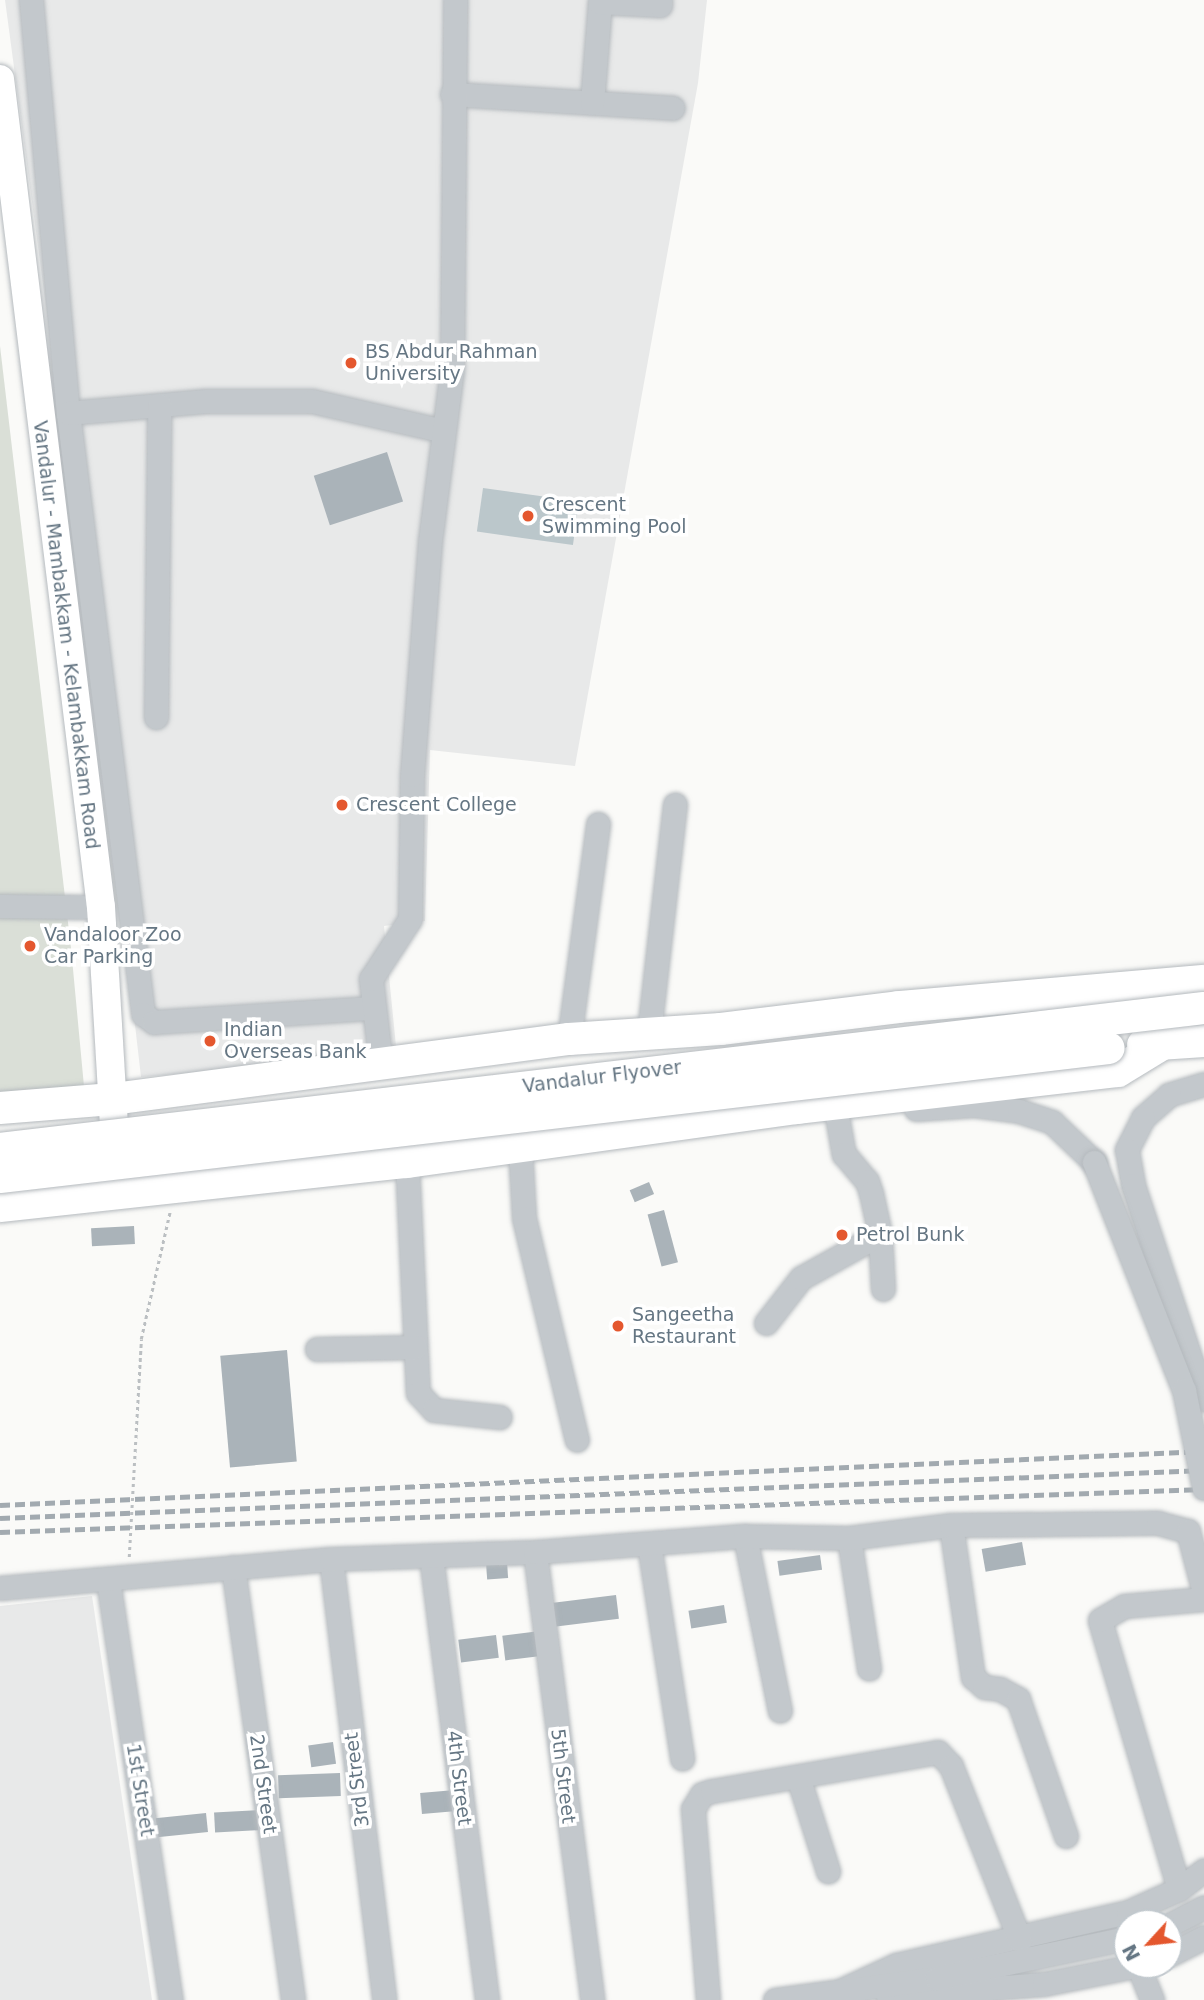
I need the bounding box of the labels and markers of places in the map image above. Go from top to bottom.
place label: BS Abdur Rahman University [365,341,537,385]
marker: BS Abdur Rahman University [343,355,359,371]
place label: Crescent Swimming Pool [542,494,687,538]
marker: Crescent Swimming Pool [520,508,536,524]
place label: Crescent College [356,794,517,816]
marker: Crescent College [334,797,350,813]
place label: Vandaloor Zoo Car Parking [44,924,182,968]
marker: Vandaloor Zoo Car Parking [22,938,38,954]
place label: Indian Overseas Bank [224,1019,367,1063]
marker: Indian Overseas Bank [202,1033,218,1049]
place label: Petrol Bunk [856,1224,964,1246]
marker: Petrol Bunk [834,1227,850,1243]
place label: Sangeetha Restaurant [632,1304,736,1348]
marker: Sangeetha Restaurant [610,1318,626,1334]

